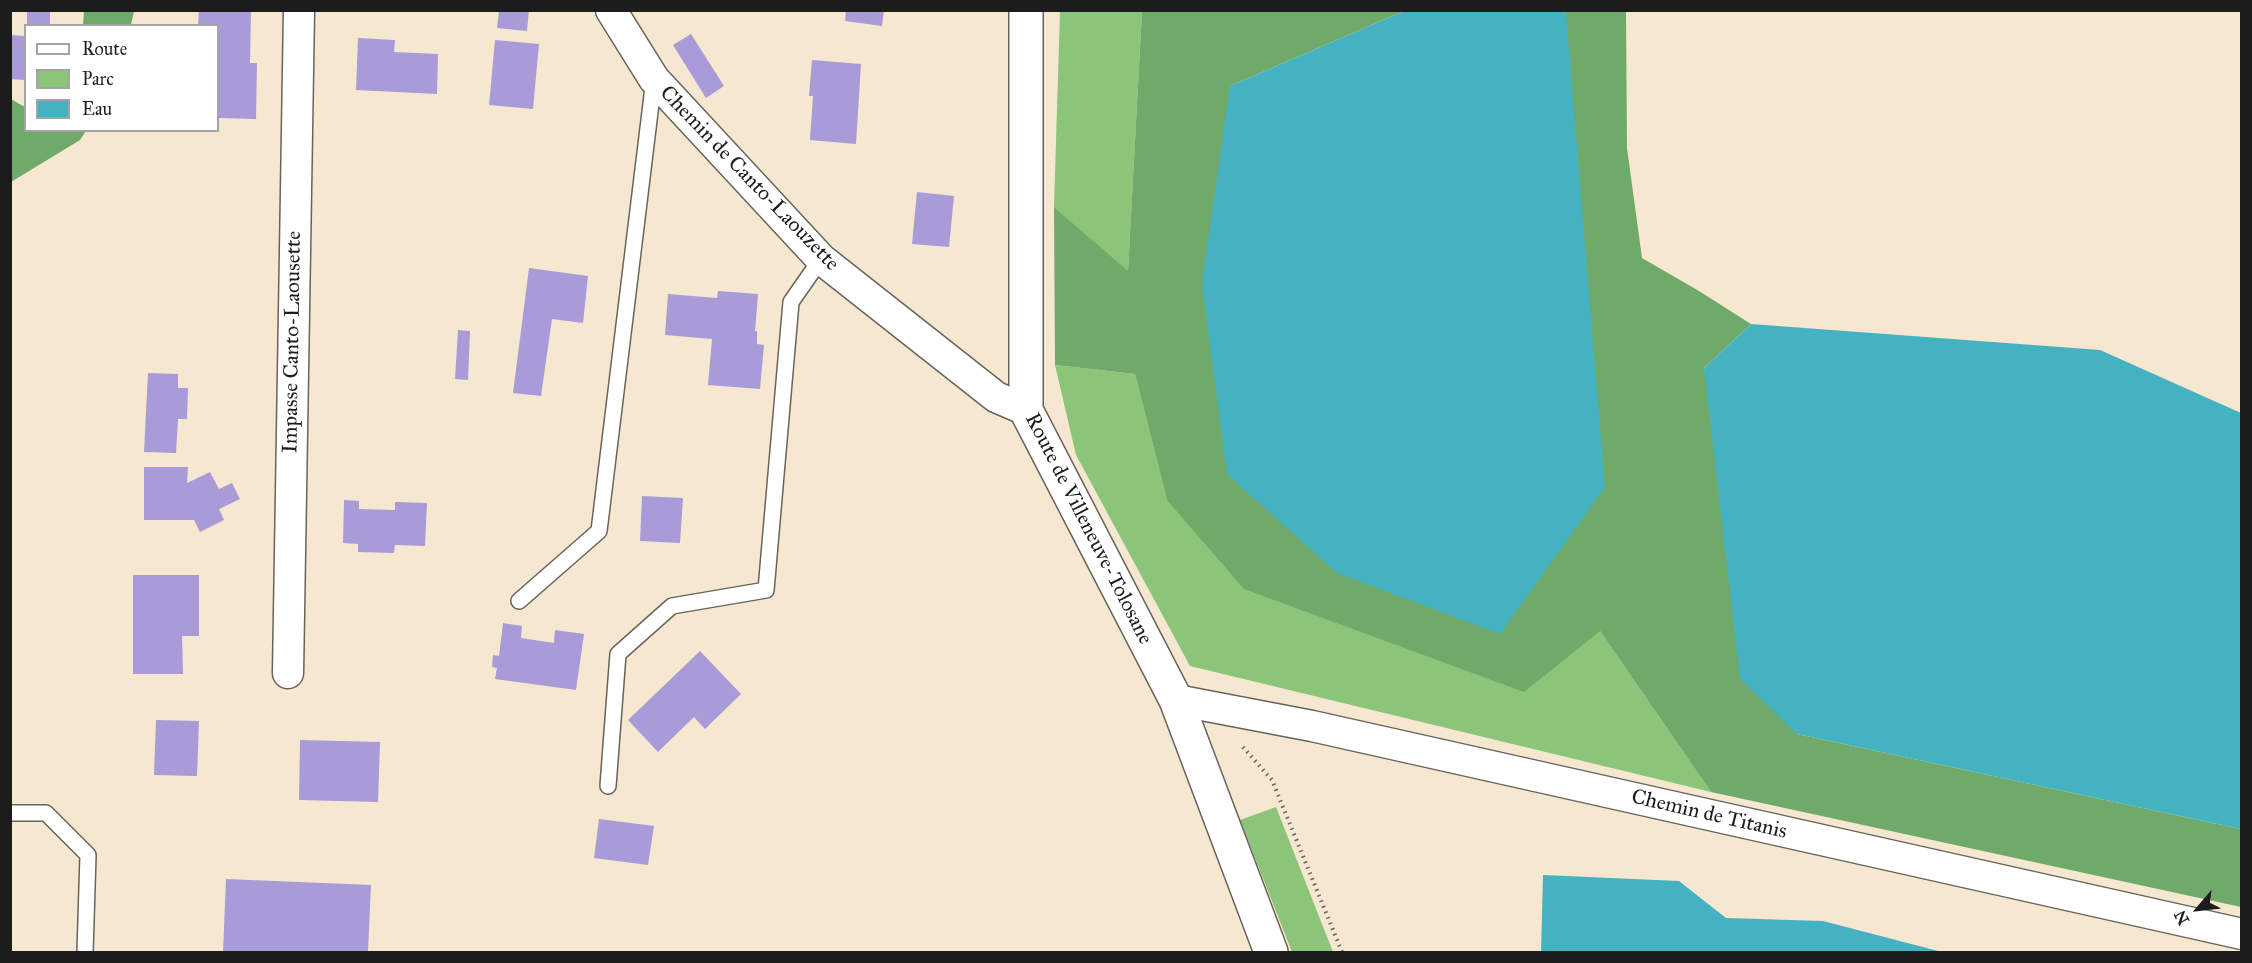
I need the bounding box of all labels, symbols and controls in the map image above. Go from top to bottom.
legend [24,24,219,132]
text: Route [82,38,127,60]
text: Parc [82,68,114,90]
street label: Chemin de Canto-Laouzette [654,81,844,277]
text: Eau [82,98,112,120]
street label: Impasse Canto-Laousette [278,231,308,453]
street label: Route de Villeneuve-Tolosane [1019,409,1157,649]
street label: Chemin de Titanis [1629,785,1789,845]
north arrow [2168,879,2228,939]
text: N [2170,907,2193,928]

